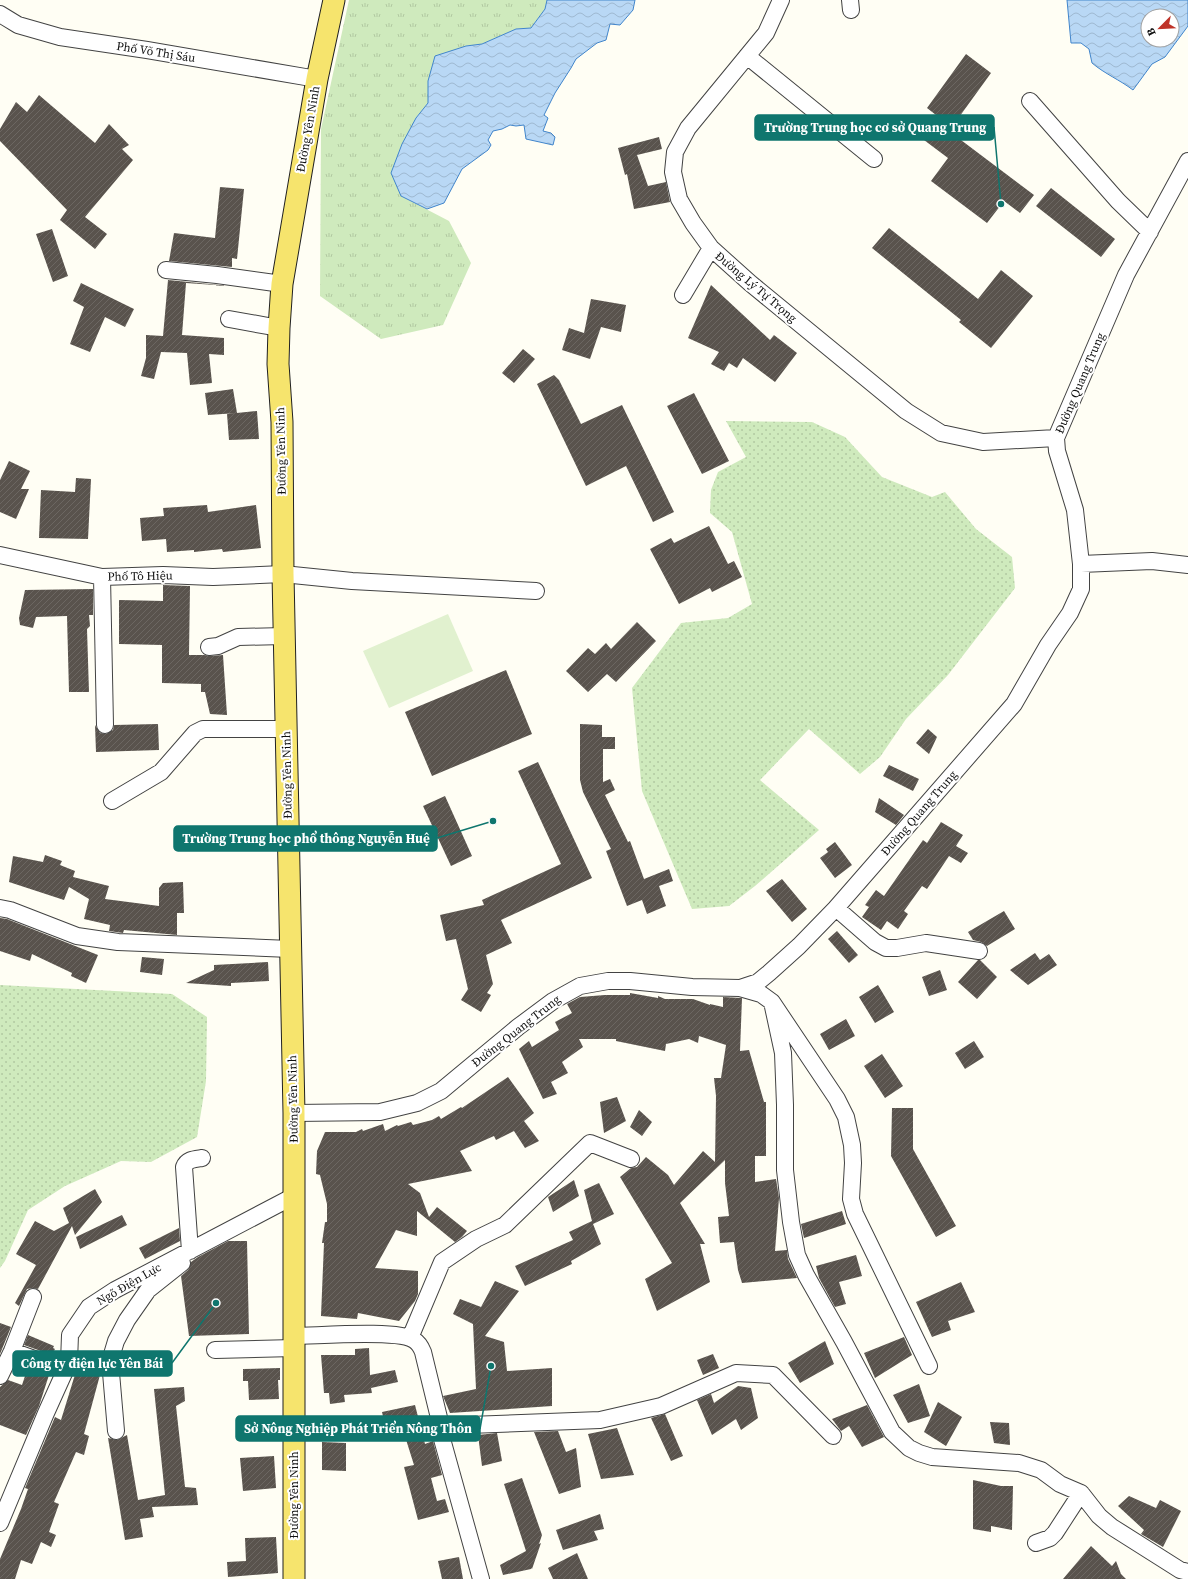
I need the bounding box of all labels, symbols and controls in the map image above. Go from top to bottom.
north arrow [1140,8,1180,48]
text: B [1143,26,1160,38]
street label: Phố Võ Thị Sáu [115,38,197,66]
street label: Đường Yên Ninh [293,84,323,174]
callout: Trường Trung học cơ sở Quang Trung [755,115,994,140]
text: Trường Trung học cơ sở Quang Trung [764,119,986,136]
street label: Đường Lý Tự Trọng [712,248,800,326]
street label: Đường Quang Trung [1051,330,1109,436]
street label: Đường Yên Ninh [272,407,290,495]
street label: Phố Tô Hiệu [107,567,173,585]
street label: Đường Yên Ninh [278,731,296,819]
street label: Đường Quang Trung [877,767,961,859]
callout: Trường Trung học phổ thông Nguyễn Huệ [174,826,437,851]
text: Trường Trung học phổ thông Nguyễn Huệ [182,830,430,847]
street label: Đường Quang Trung [468,991,564,1071]
street label: Đường Yên Ninh [284,1055,302,1143]
street label: Ngõ Điện Lực [94,1259,164,1309]
callout: Công ty điện lực Yên Bái [13,1351,172,1376]
text: Công ty điện lực Yên Bái [21,1355,163,1372]
callout: Sở Nông Nghiệp Phát Triển Nông Thôn [236,1416,480,1441]
text: Sở Nông Nghiệp Phát Triển Nông Thôn [244,1420,472,1437]
street label: Đường Yên Ninh [286,1451,302,1539]

